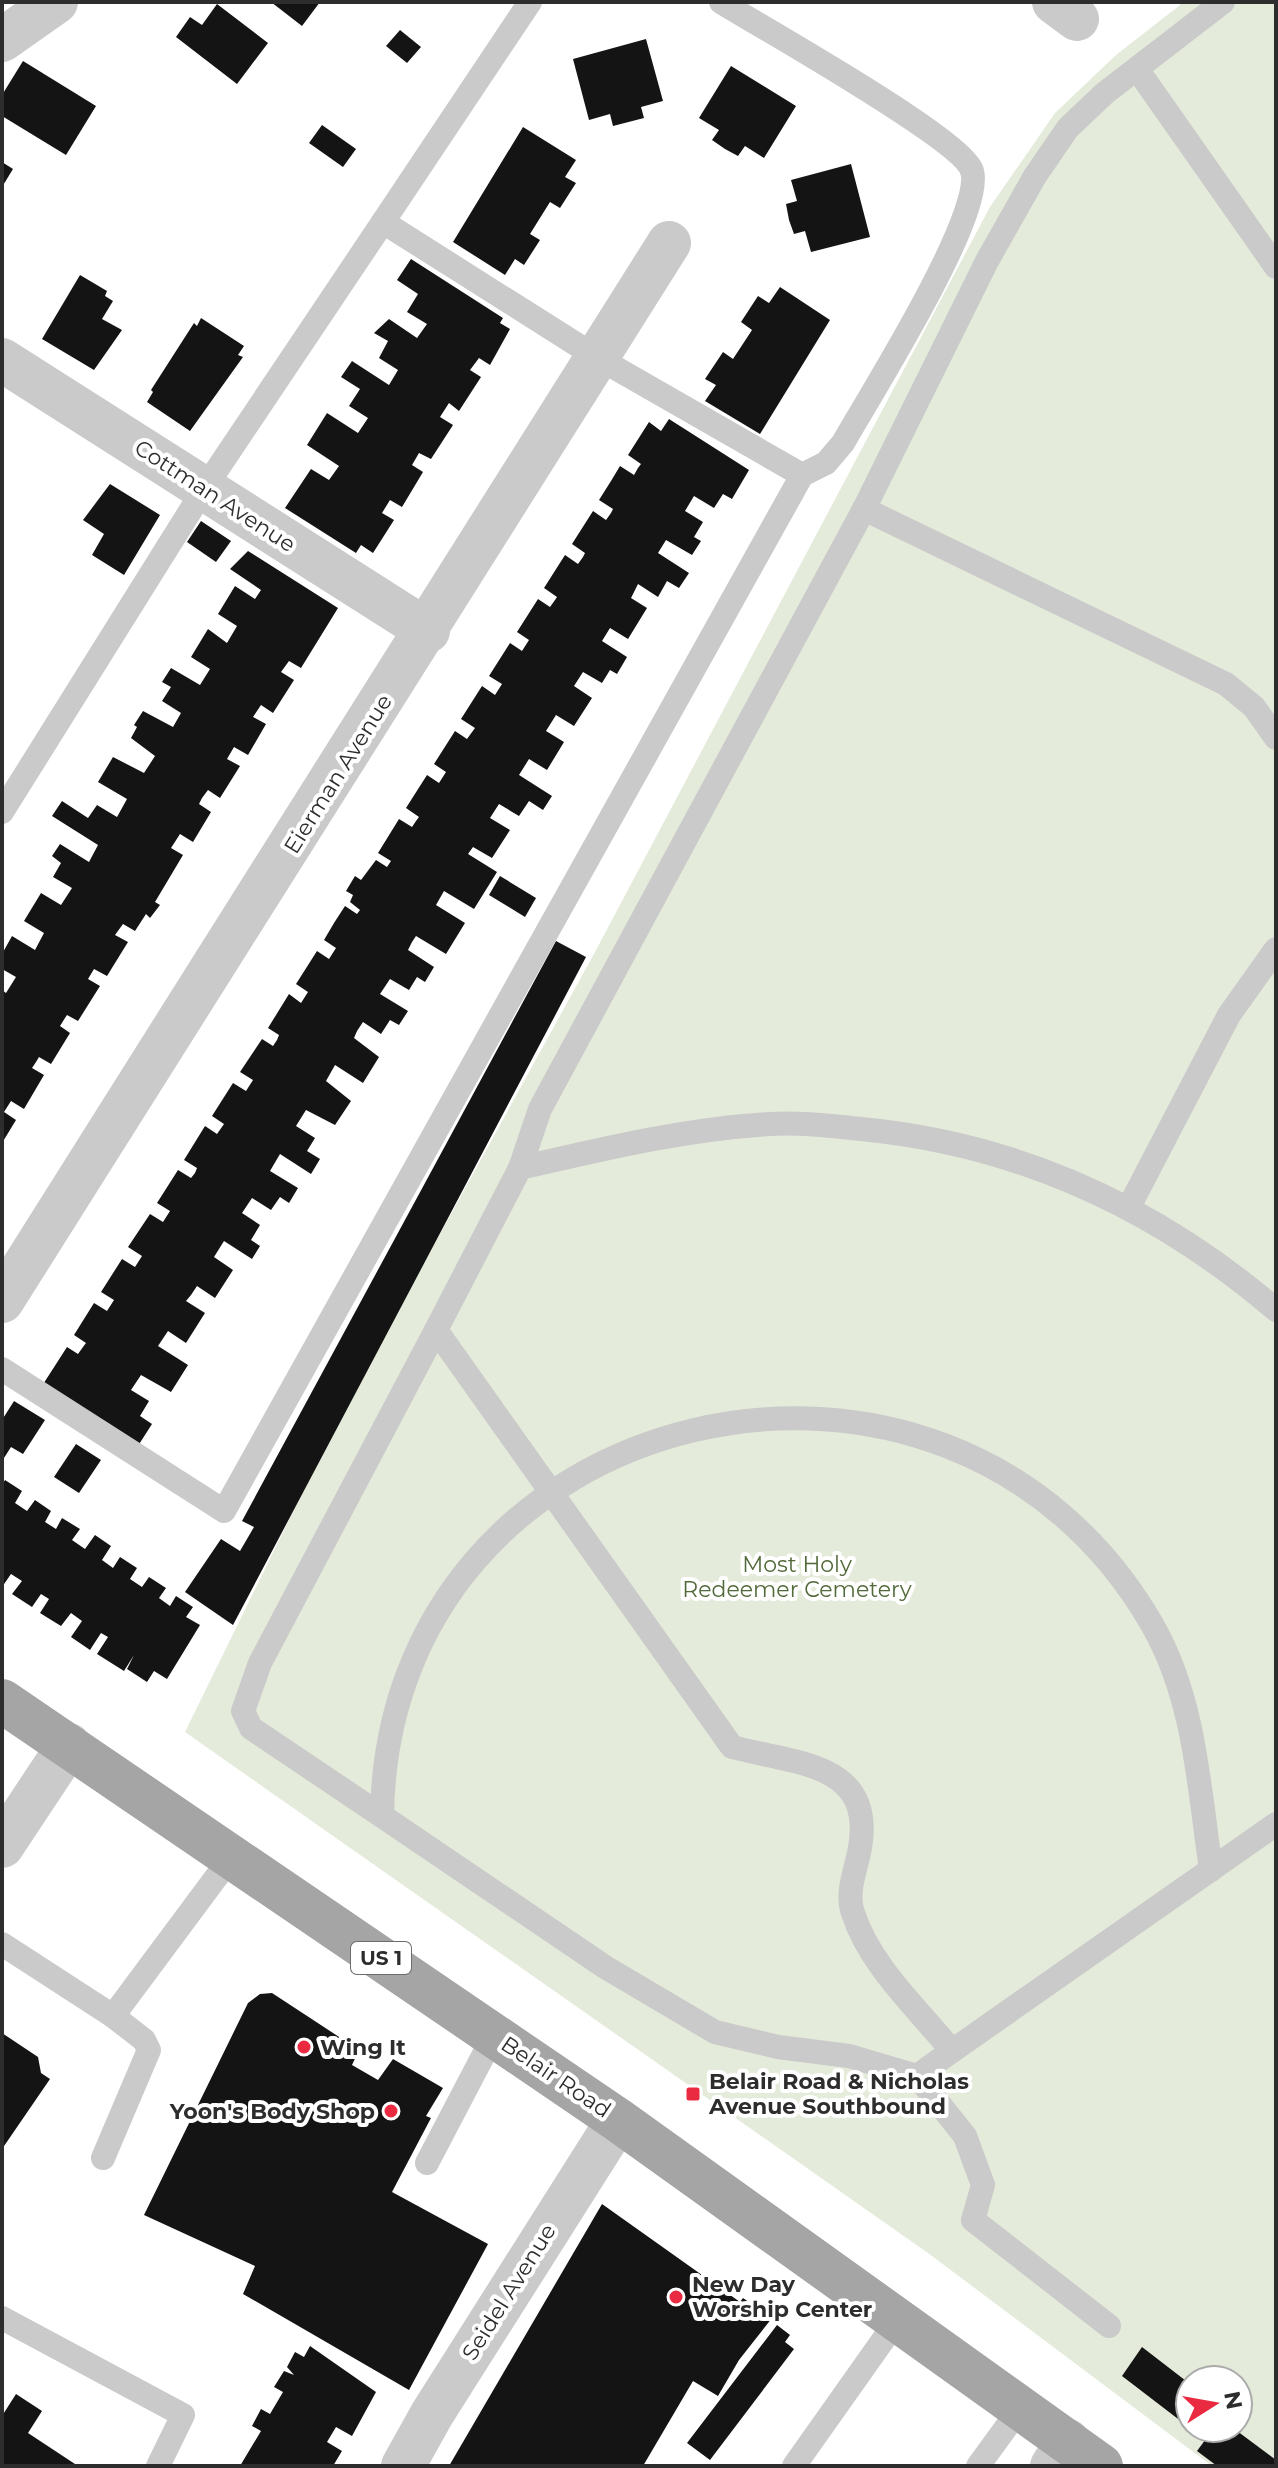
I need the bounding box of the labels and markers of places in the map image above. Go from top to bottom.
place label: Wing It [320,2034,406,2061]
marker: Wing It [295,2038,313,2056]
place label: Belair Road & Nicholas Avenue Southbound [708,2068,969,2120]
marker: Belair Road & Nicholas Avenue Southbound [684,2085,702,2103]
place label: Yoon's Body Shop [169,2098,375,2125]
marker: Yoon's Body Shop [382,2102,400,2120]
place label: New Day Worship Center [692,2271,872,2323]
marker: New Day Worship Center [667,2288,685,2306]

